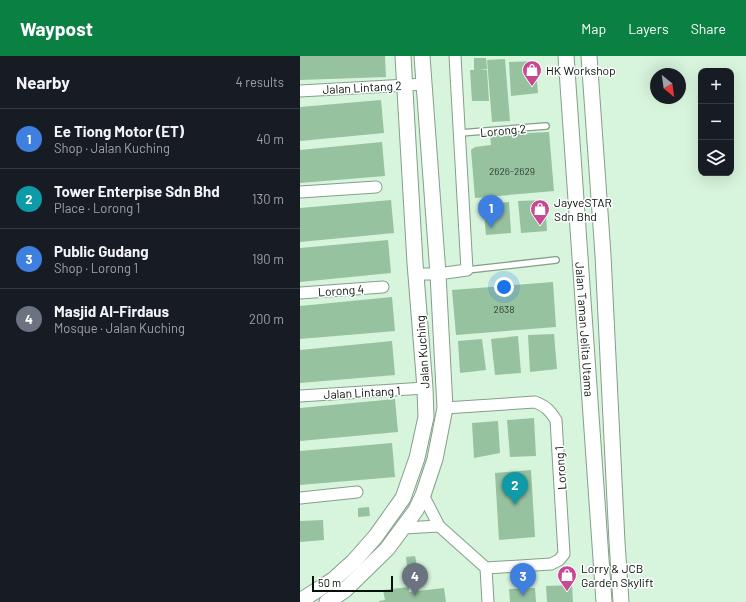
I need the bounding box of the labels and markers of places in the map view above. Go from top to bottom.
shop icon: HK Workshop [521,59,543,87]
place label: HK Workshop [546,63,616,77]
pin: 1 [478,195,504,228]
place label: JayveSTAR Sdn Bhd [554,195,612,223]
shop icon: JayveSTAR Sdn Bhd [529,198,551,226]
pin: 2 [502,472,528,505]
place label: Lorry & JCB Garden Skylift [581,561,654,589]
pin: 4 [402,563,428,596]
pin: 3 [510,563,536,596]
shop icon: Lorry & JCB Garden Skylift [556,564,578,592]

